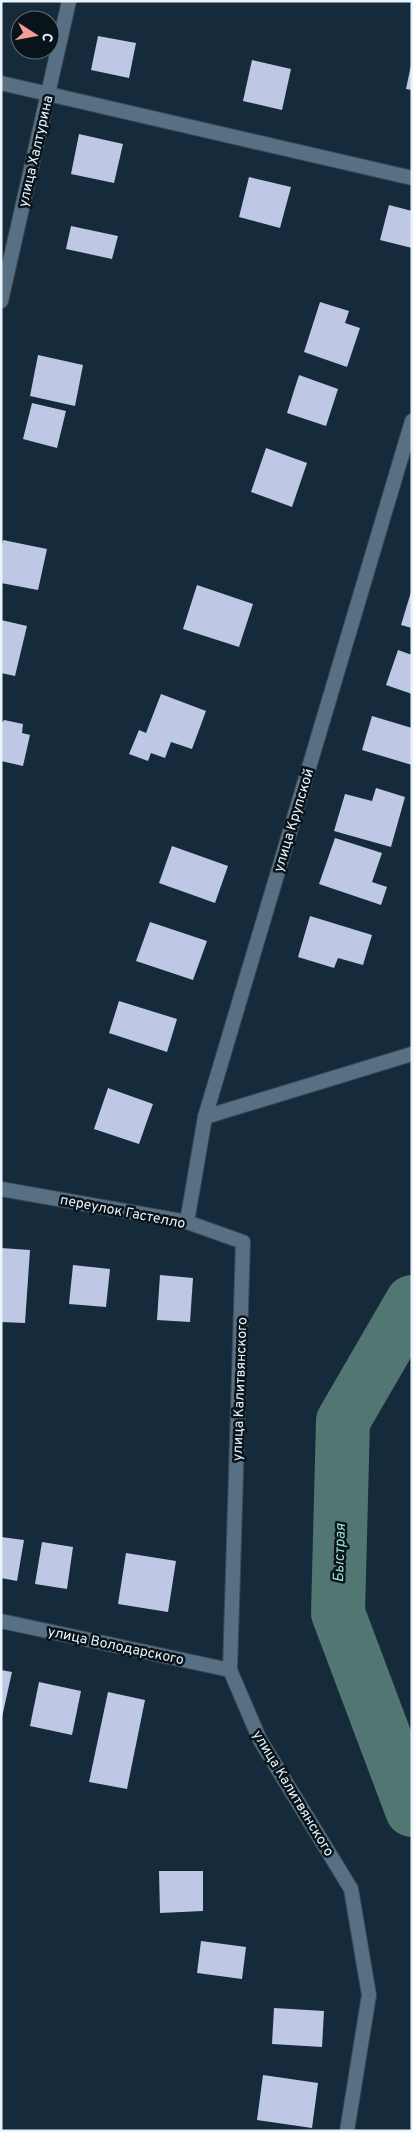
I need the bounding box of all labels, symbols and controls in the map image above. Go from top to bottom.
north arrow [10,10,60,60]
text: С [37,31,55,43]
street label: улица Халтурина [15,94,58,209]
street label: улица Крупской [271,767,318,874]
street label: переулок Гастелло [59,1192,187,1233]
street label: улица Калитвянского [229,1317,252,1461]
water label: Быстрая [330,1523,351,1583]
street label: улица Володарского [46,1624,185,1669]
street label: улица Калитвянского [248,1728,337,1860]

